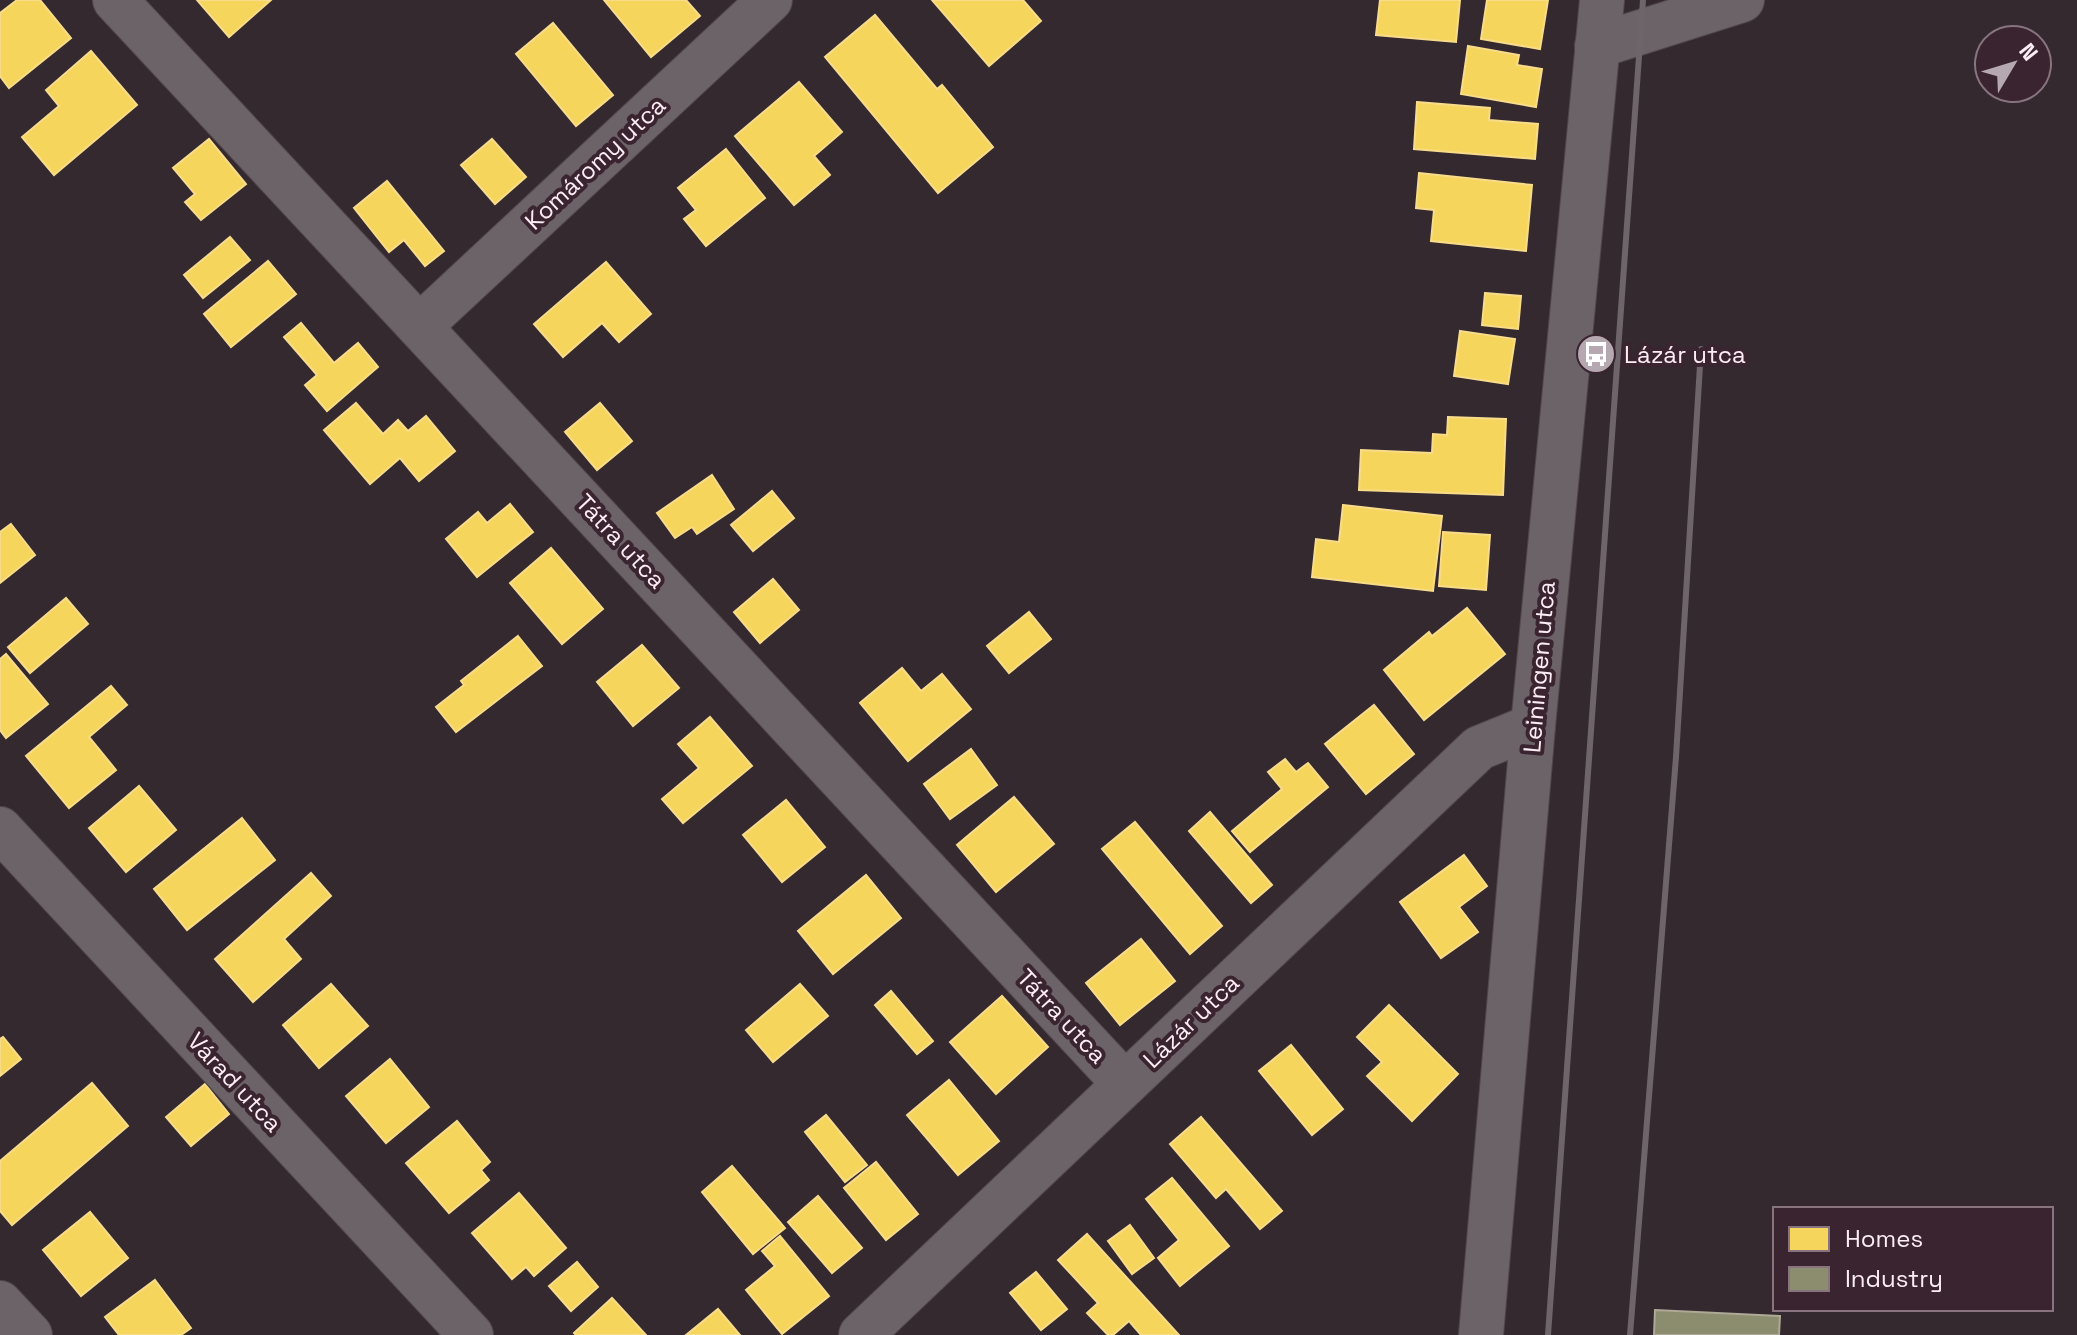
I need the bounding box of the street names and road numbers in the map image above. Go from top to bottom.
street label: Komáromy utca [518,90,672,236]
street label: Tátra utca [569,487,673,595]
street label: Leiningen utca [1516,580,1562,754]
street label: Tátra utca [1010,962,1114,1070]
street label: Lázár utca [1136,967,1246,1074]
street label: Várad utca [181,1026,289,1138]

